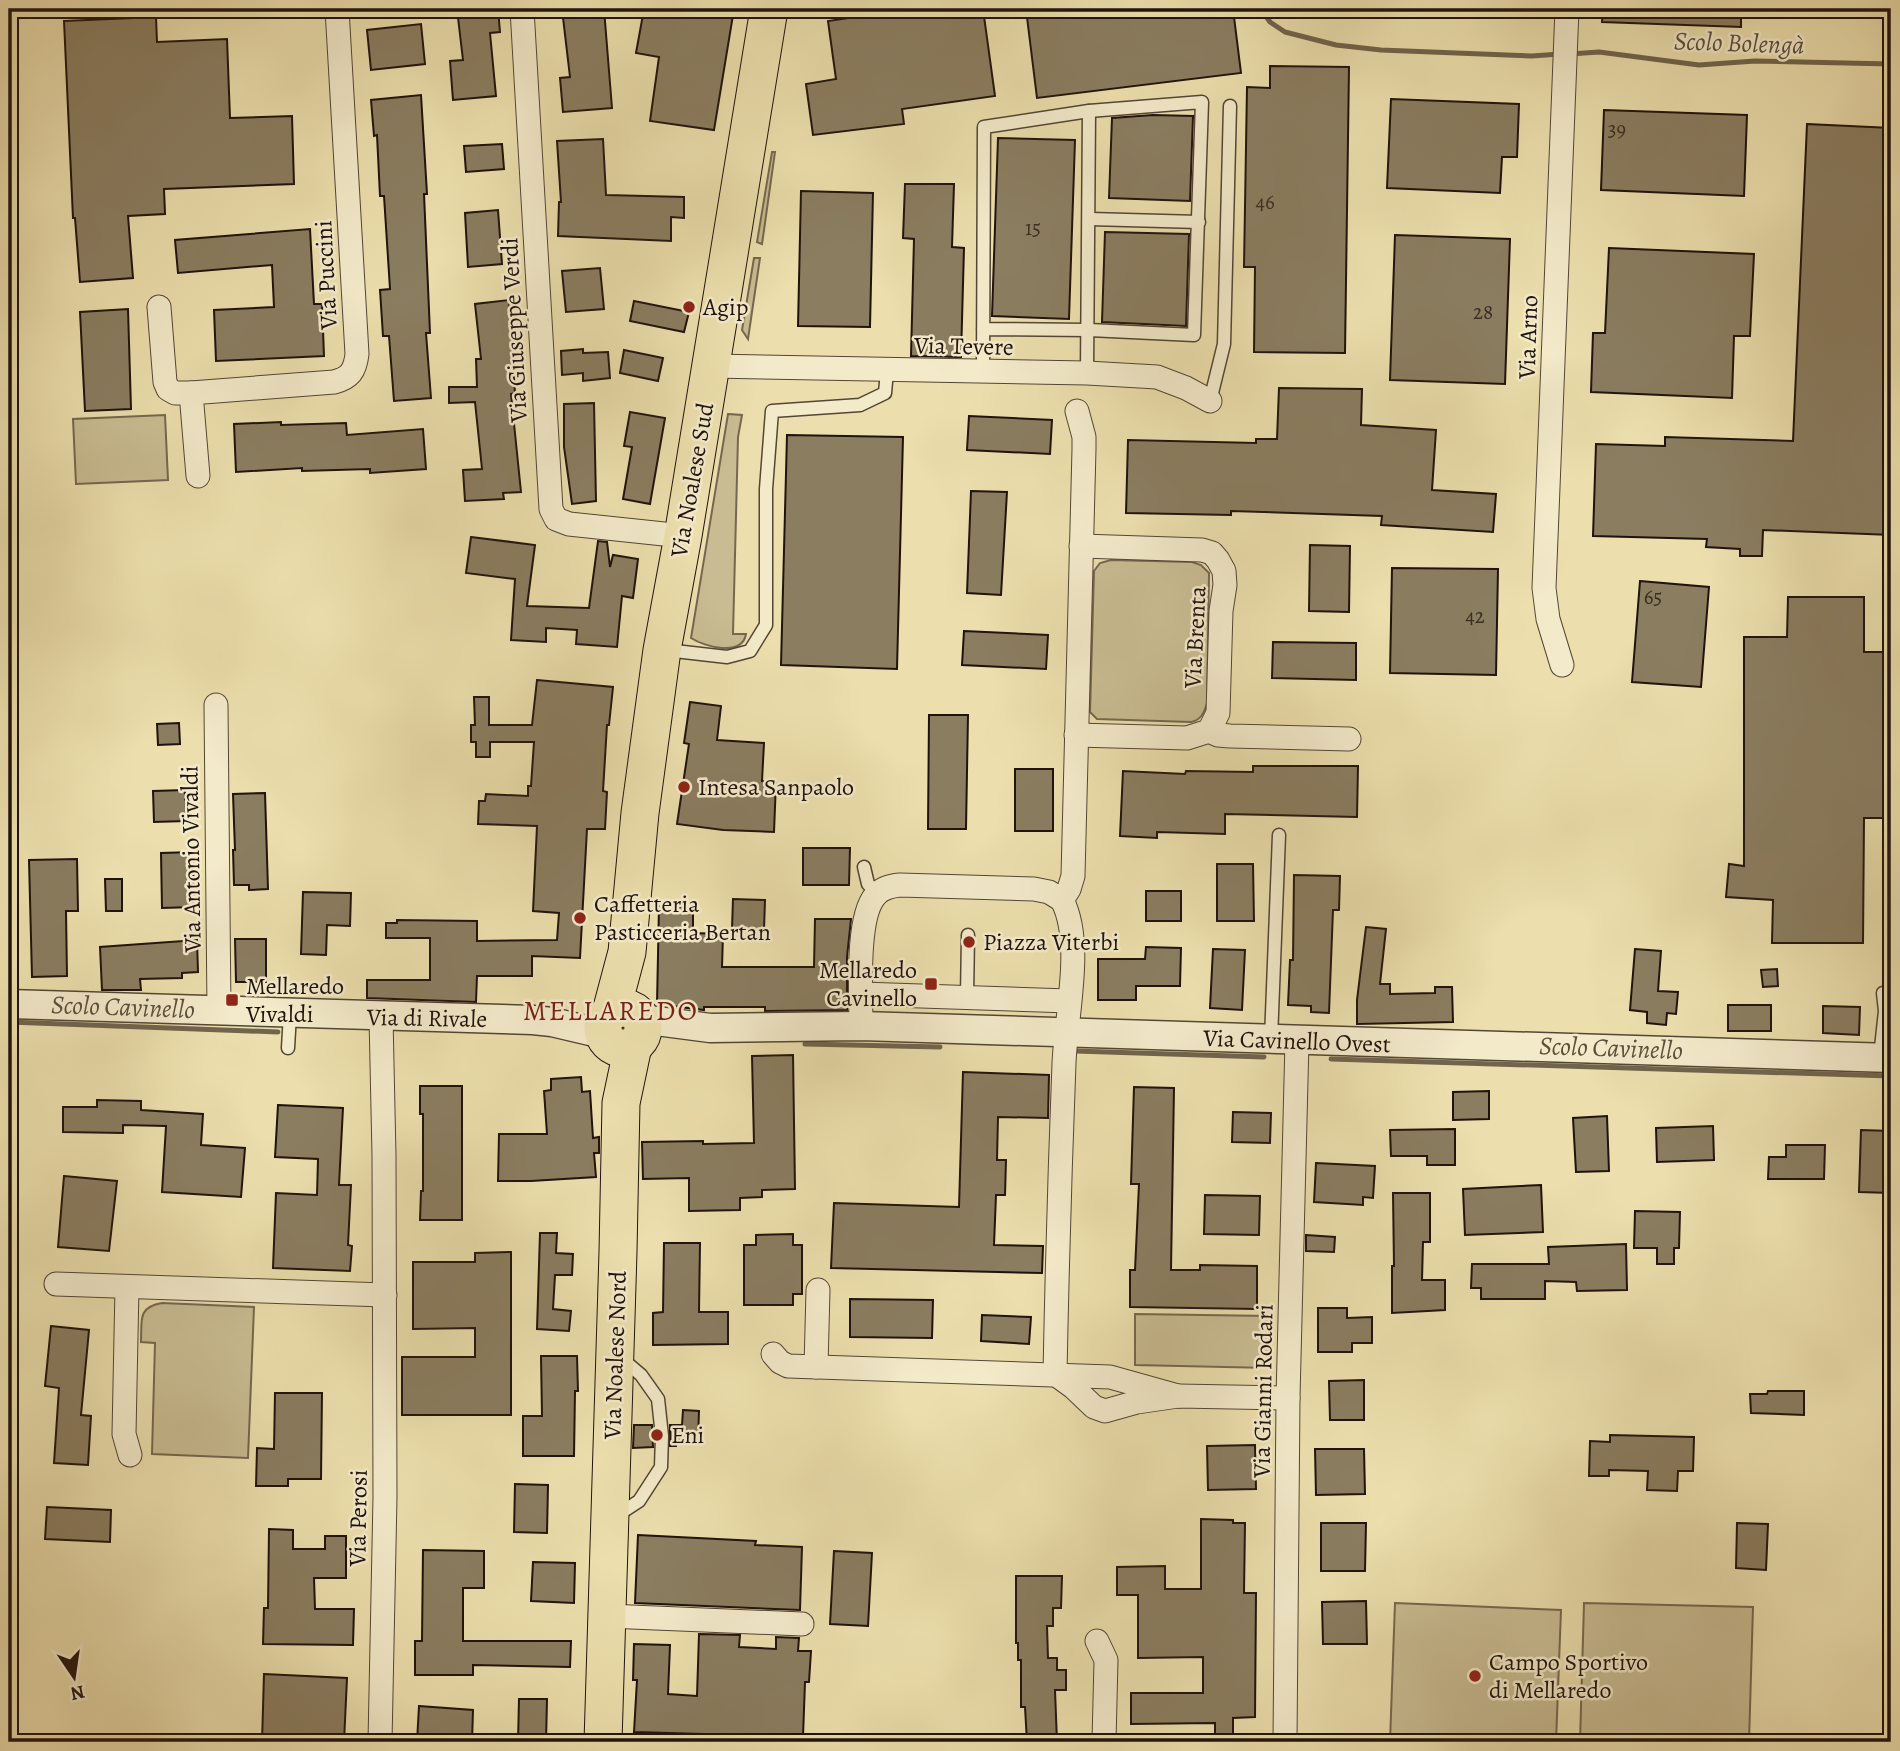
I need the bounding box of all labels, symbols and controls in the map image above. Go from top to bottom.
water label: Scolo Bolengà [1673,23,1805,63]
house number: 39 [1608,115,1626,143]
house number: 46 [1255,188,1275,216]
house number: 15 [1025,214,1041,242]
street label: Via Puccini [307,220,345,331]
street label: Via Giuseppe Verdi [493,237,535,424]
place label: Agip [702,291,748,323]
street label: Via Arno [1511,294,1545,381]
house number: 28 [1473,298,1493,326]
marker: Agip [681,299,697,315]
street label: Via Tevere [913,329,1014,363]
street label: Via Noalese Sud [662,400,721,561]
house number: 65 [1644,583,1662,611]
street label: Via Brenta [1176,584,1214,690]
house number: 42 [1465,602,1485,630]
street label: Via Antonio Vivaldi [173,765,209,954]
place label: Intesa Sanpaolo [698,771,854,803]
marker: Intesa Sanpaolo [676,779,692,795]
place label: Caffetteria Pasticceria Bertan [594,888,771,948]
marker: Caffetteria Pasticceria Bertan [572,910,588,926]
place label: Piazza Viterbi [983,926,1119,958]
marker: Piazza Viterbi [961,934,977,950]
place label: Mellaredo Cavinello [819,954,917,1014]
place label: Mellaredo Vivaldi [245,970,344,1030]
marker: Mellaredo Cavinello [923,976,939,992]
water label: Scolo Cavinello [50,987,196,1027]
marker: Mellaredo Vivaldi [224,992,240,1008]
district label: MELLAREDO [523,992,699,1030]
street label: Via di Rivale [366,1001,487,1035]
street label: Via Cavinello Ovest [1202,1022,1391,1060]
water label: Scolo Cavinello [1538,1028,1684,1068]
street label: Via Noalese Nord [596,1270,634,1441]
street label: Via Gianni Rodari [1245,1304,1281,1479]
place label: Eni [671,1419,704,1451]
marker: Eni [649,1427,665,1443]
street label: Via Perosi [341,1469,375,1568]
north arrow [38,1642,108,1712]
place label: Campo Sportivo di Mellaredo [1489,1646,1648,1706]
marker: Campo Sportivo di Mellaredo [1467,1668,1483,1684]
text: N [68,1678,87,1707]

